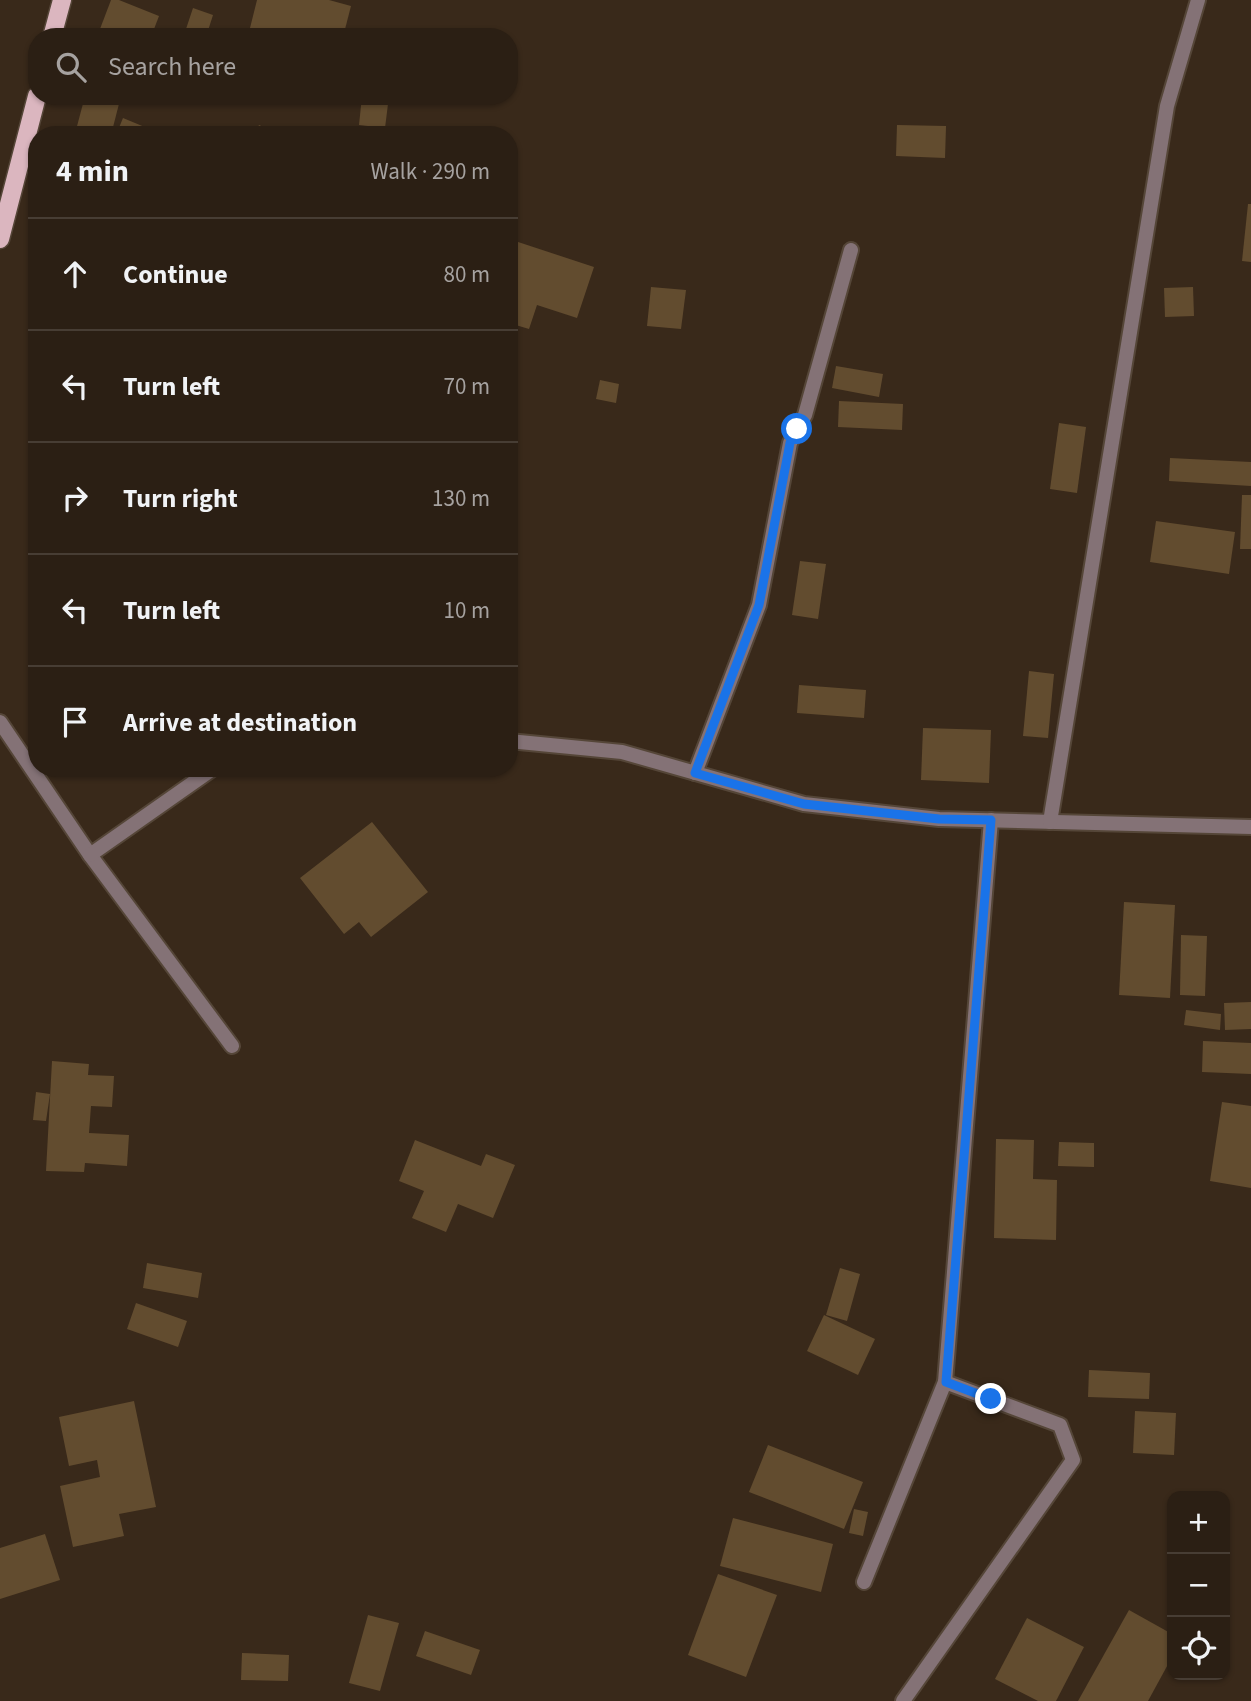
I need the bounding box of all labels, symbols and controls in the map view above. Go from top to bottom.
search box [28,28,518,105]
icon: search [52,48,90,86]
text: Search here [108,48,236,85]
text: 4 min [56,150,129,193]
text: Walk · 290 m [371,155,490,188]
icon: ahead [56,255,94,293]
text: Continue [123,256,228,293]
text: 80 m [443,258,490,291]
icon: left [56,367,94,405]
text: Turn left [123,368,220,405]
text: 70 m [443,370,490,403]
route start [781,413,812,444]
icon: right [56,479,94,517]
text: Turn right [123,480,238,517]
text: 130 m [432,482,490,515]
icon: left [56,591,94,629]
text: Turn left [123,592,220,629]
text: 10 m [443,594,490,627]
icon: arrive [56,703,94,741]
text: Arrive at destination [123,704,357,741]
route end [975,1383,1006,1414]
map controls [1167,1491,1230,1680]
button: + [1167,1491,1230,1554]
button: − [1167,1554,1230,1617]
button: locate [1167,1617,1230,1680]

